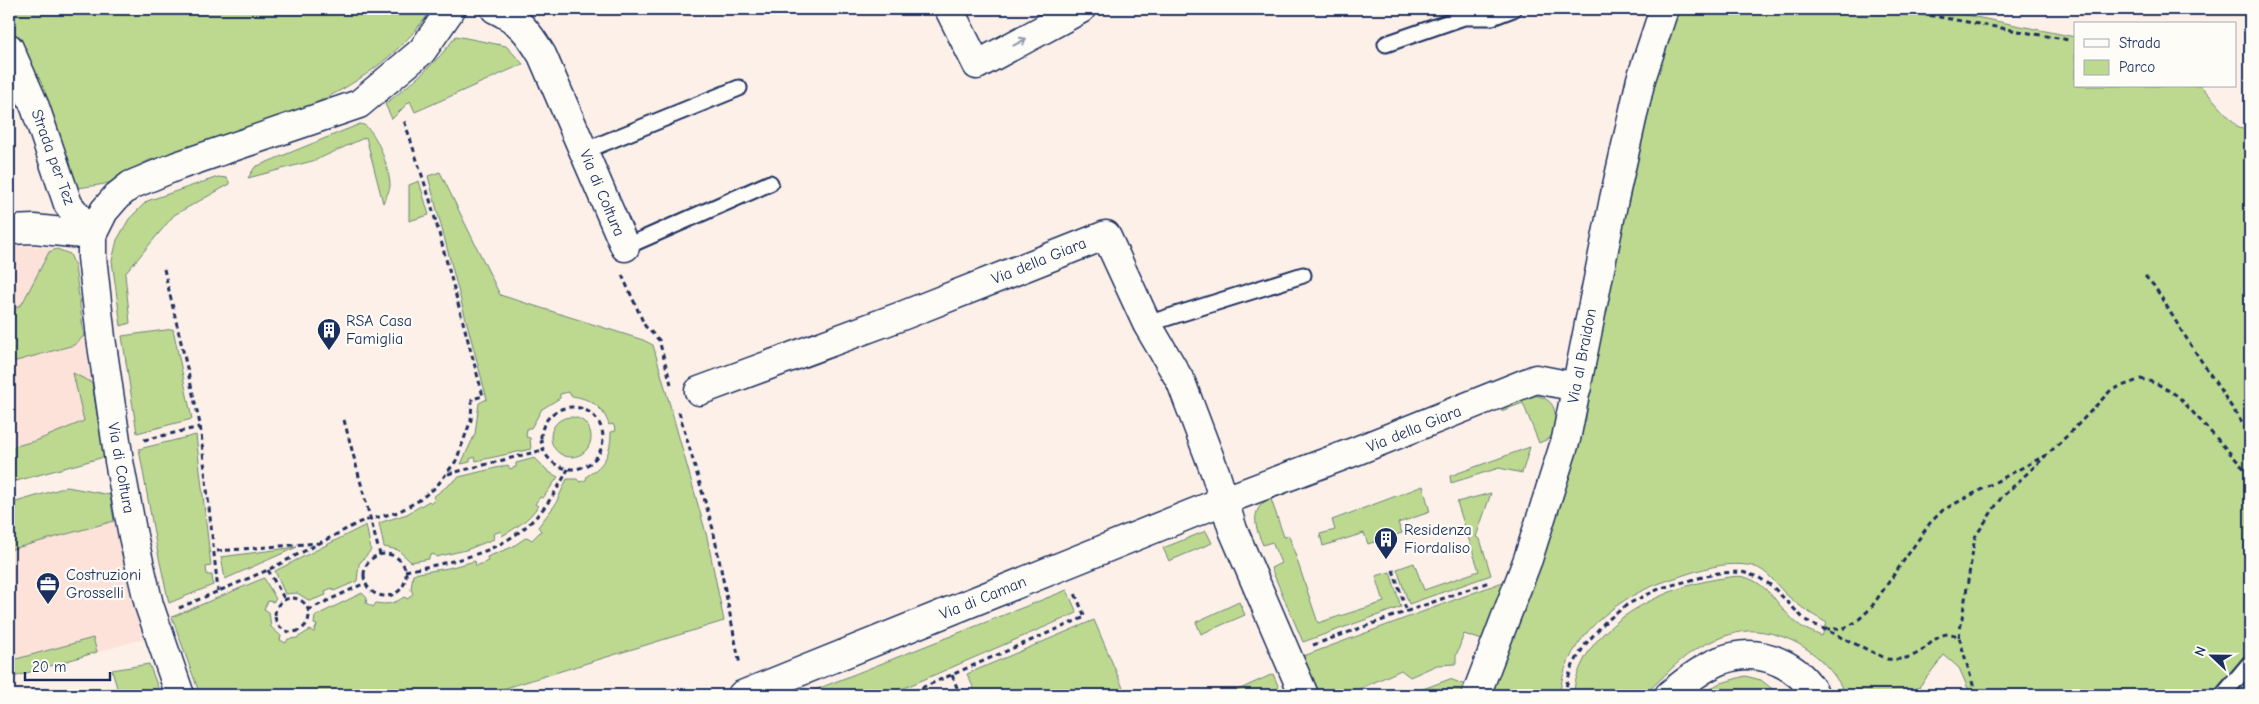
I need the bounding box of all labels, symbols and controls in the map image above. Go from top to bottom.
legend [2074,22,2236,88]
text: Strada [2119,34,2161,52]
one-way arrow [1012,36,1027,46]
text: Parco [2119,58,2155,76]
street label: Strada per Tez [27,107,79,207]
street label: Via di Coltura [576,147,628,239]
street label: Via della Giara [989,234,1089,288]
street label: Via al Braidon [1564,307,1600,405]
place label: RSA Casa Famiglia [346,312,412,348]
building icon: RSA Casa Famiglia [316,317,342,351]
street label: Via della Giara [1364,402,1464,456]
street label: Via di Coltura [104,421,138,515]
place label: Residenza Fiordaliso [1404,521,1472,557]
building icon: Residenza Fiordaliso [1373,526,1399,560]
place label: Costruzioni Grosselli [66,566,141,602]
office icon: Costruzioni Grosselli [35,571,61,605]
street label: Via di Caman [937,572,1029,624]
north arrow [2186,632,2236,682]
text: N [2191,644,2210,659]
scale bar [25,649,110,681]
text: 20 m [32,658,66,676]

